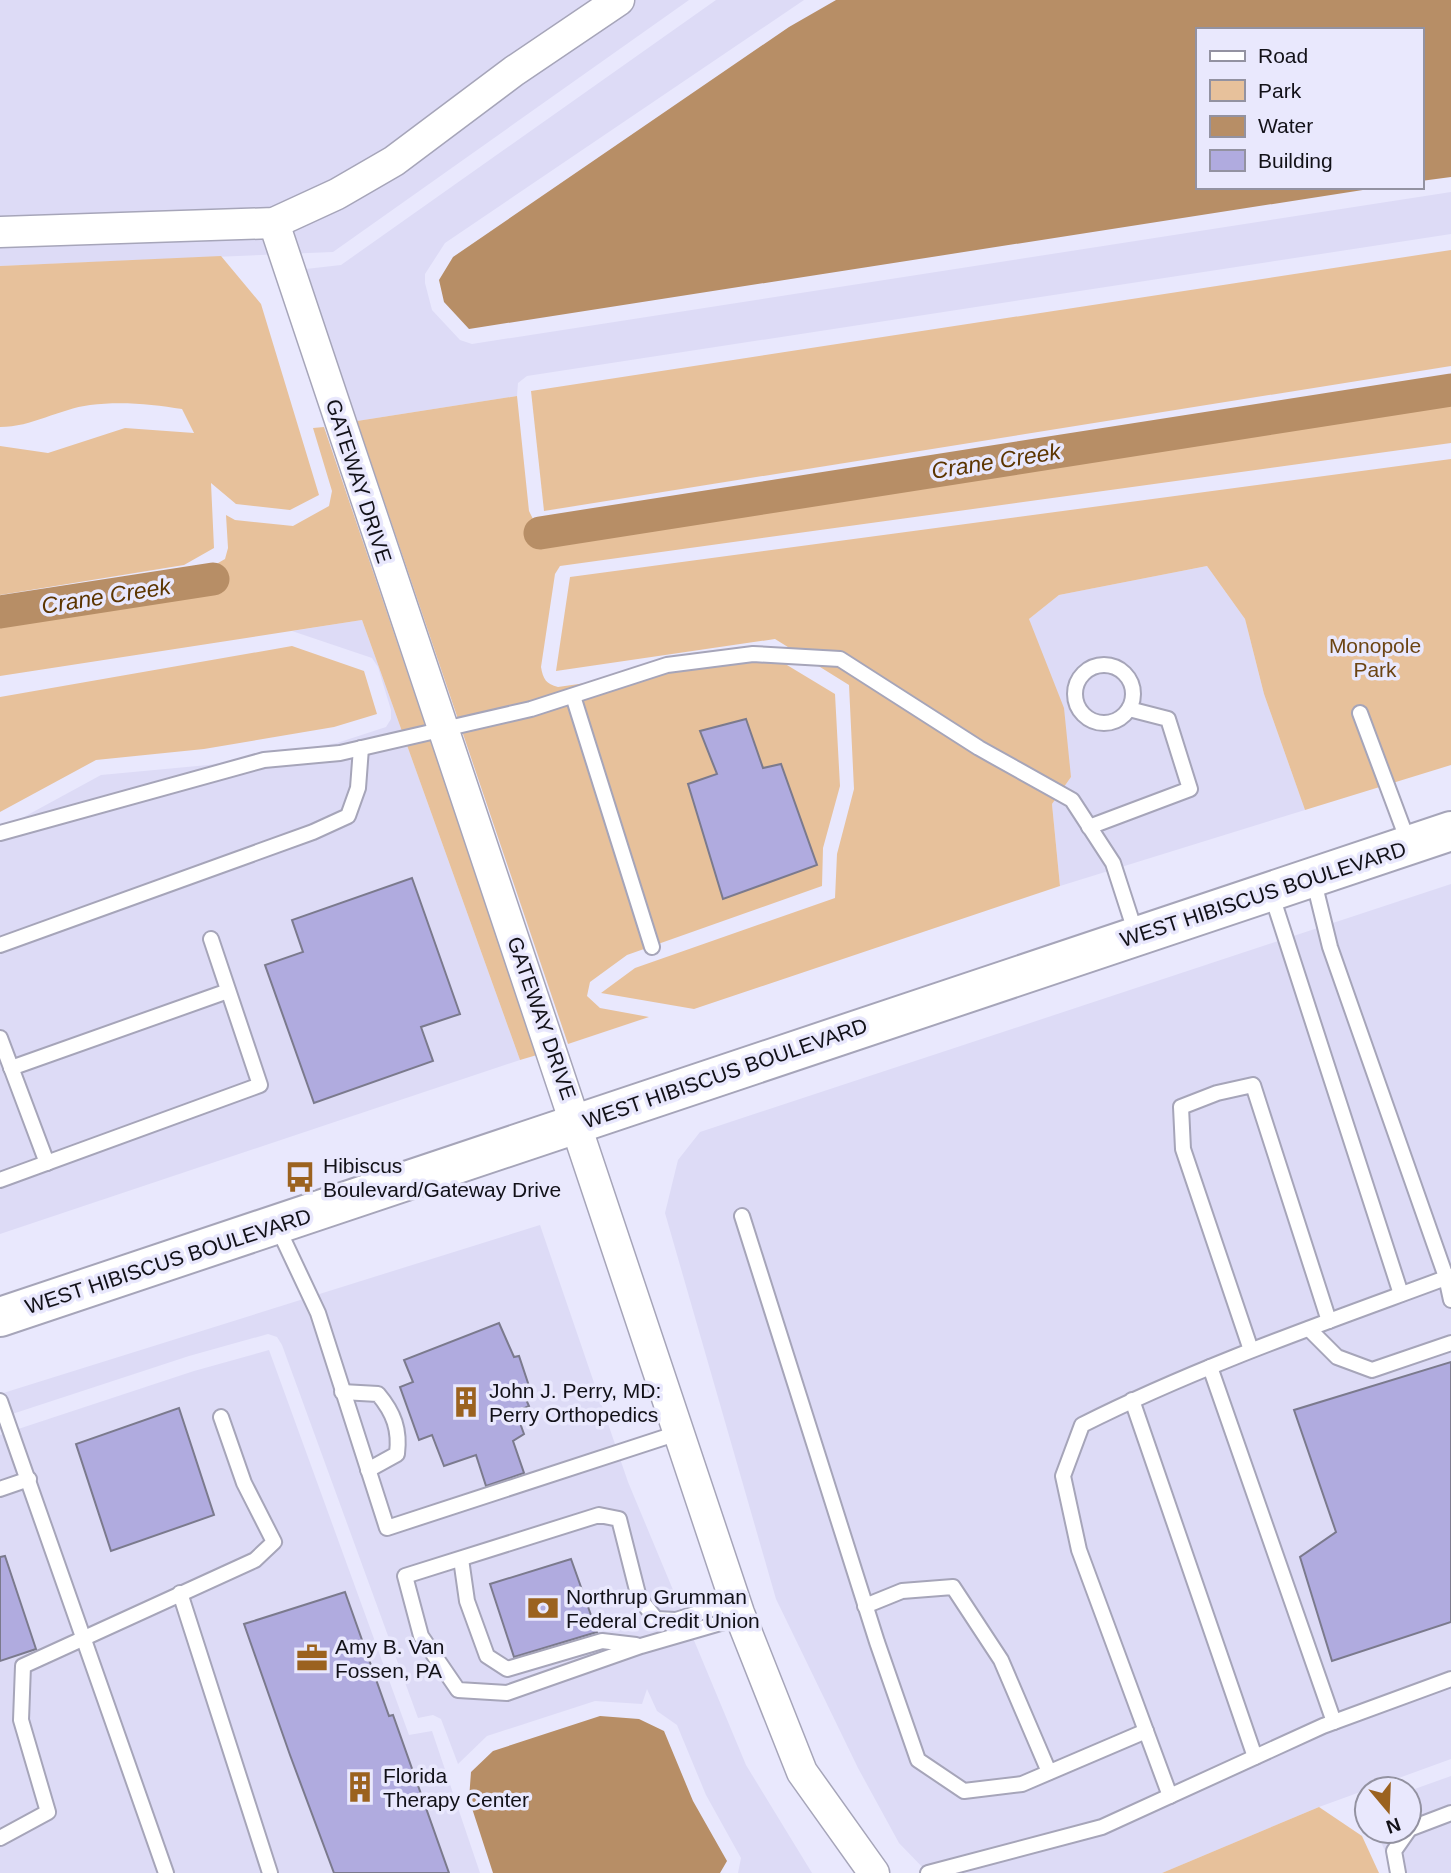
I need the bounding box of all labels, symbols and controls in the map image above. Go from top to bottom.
legend [1196,28,1423,189]
text: Road [1258,44,1308,67]
text: Park [1258,79,1302,102]
text: Water [1258,114,1313,137]
text: Building [1258,149,1333,172]
street label: GATEWAY DRIVE [322,396,396,566]
water label: Crane Creek [930,438,1064,484]
water label: Crane Creek [40,573,174,619]
park label: Monopole Park [1329,634,1421,681]
street label: WEST HIBISCUS BOULEVARD [1117,837,1409,951]
street label: GATEWAY DRIVE [503,934,581,1102]
street label: WEST HIBISCUS BOULEVARD [580,1013,870,1133]
place label: Hibiscus Boulevard/Gateway Drive [323,1154,561,1201]
bus stop icon: Hibiscus Boulevard/Gateway Drive [283,1160,317,1194]
street label: WEST HIBISCUS BOULEVARD [22,1204,314,1318]
place label: John J. Perry, MD: Perry Orthopedics [489,1379,661,1426]
building icon: John J. Perry, MD: Perry Orthopedics [449,1385,483,1419]
place label: Northrup Grumman Federal Credit Union [566,1585,760,1632]
bank icon: Northrup Grumman Federal Credit Union [526,1591,560,1625]
place label: Amy B. Van Fossen, PA [335,1635,444,1682]
office icon: Amy B. Van Fossen, PA [295,1641,329,1675]
place label: Florida Therapy Center [383,1764,529,1811]
building icon: Florida Therapy Center [343,1770,377,1804]
north arrow [1353,1775,1423,1845]
text: N [1383,1813,1403,1838]

